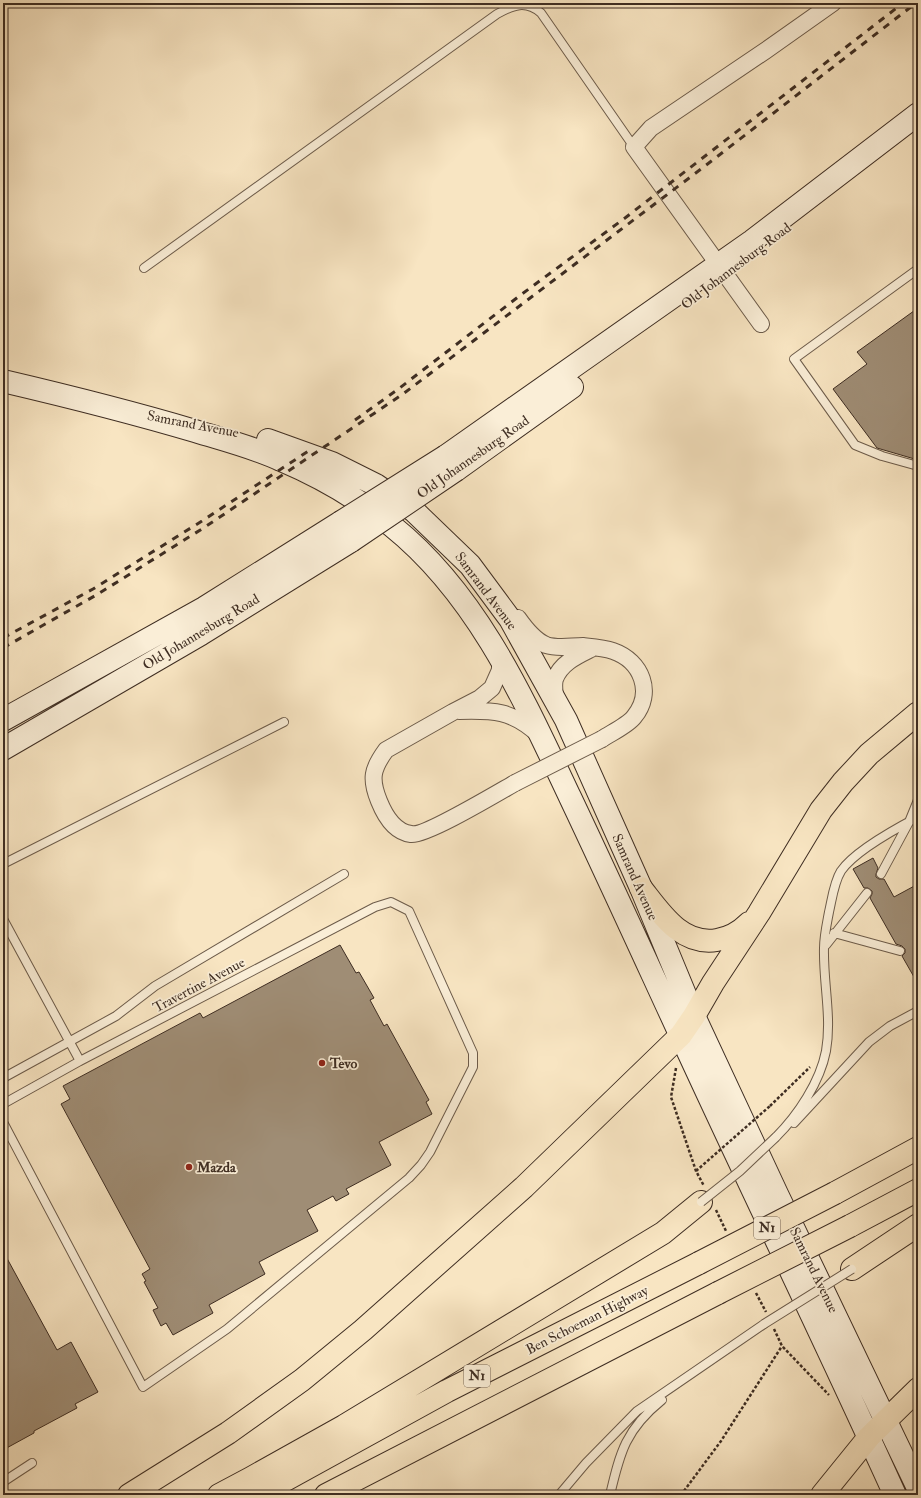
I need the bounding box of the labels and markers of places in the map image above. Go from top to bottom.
place label: Tevo [329,1055,357,1072]
marker: Tevo [317,1058,327,1068]
place label: Mazda [196,1159,237,1176]
marker: Mazda [184,1162,194,1172]

